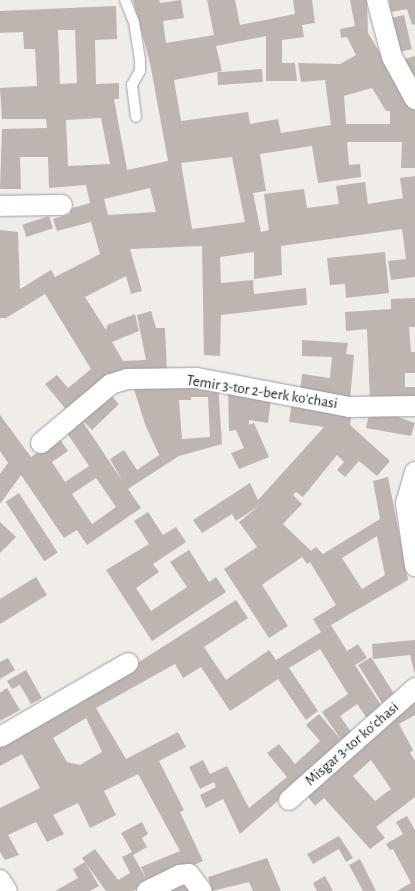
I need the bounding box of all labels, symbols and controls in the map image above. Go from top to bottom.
street label: Temir 3-tor 2-berk koʻchasi [185,371,339,413]
street label: Misgar 3-tor koʻchasi [301,698,403,790]

